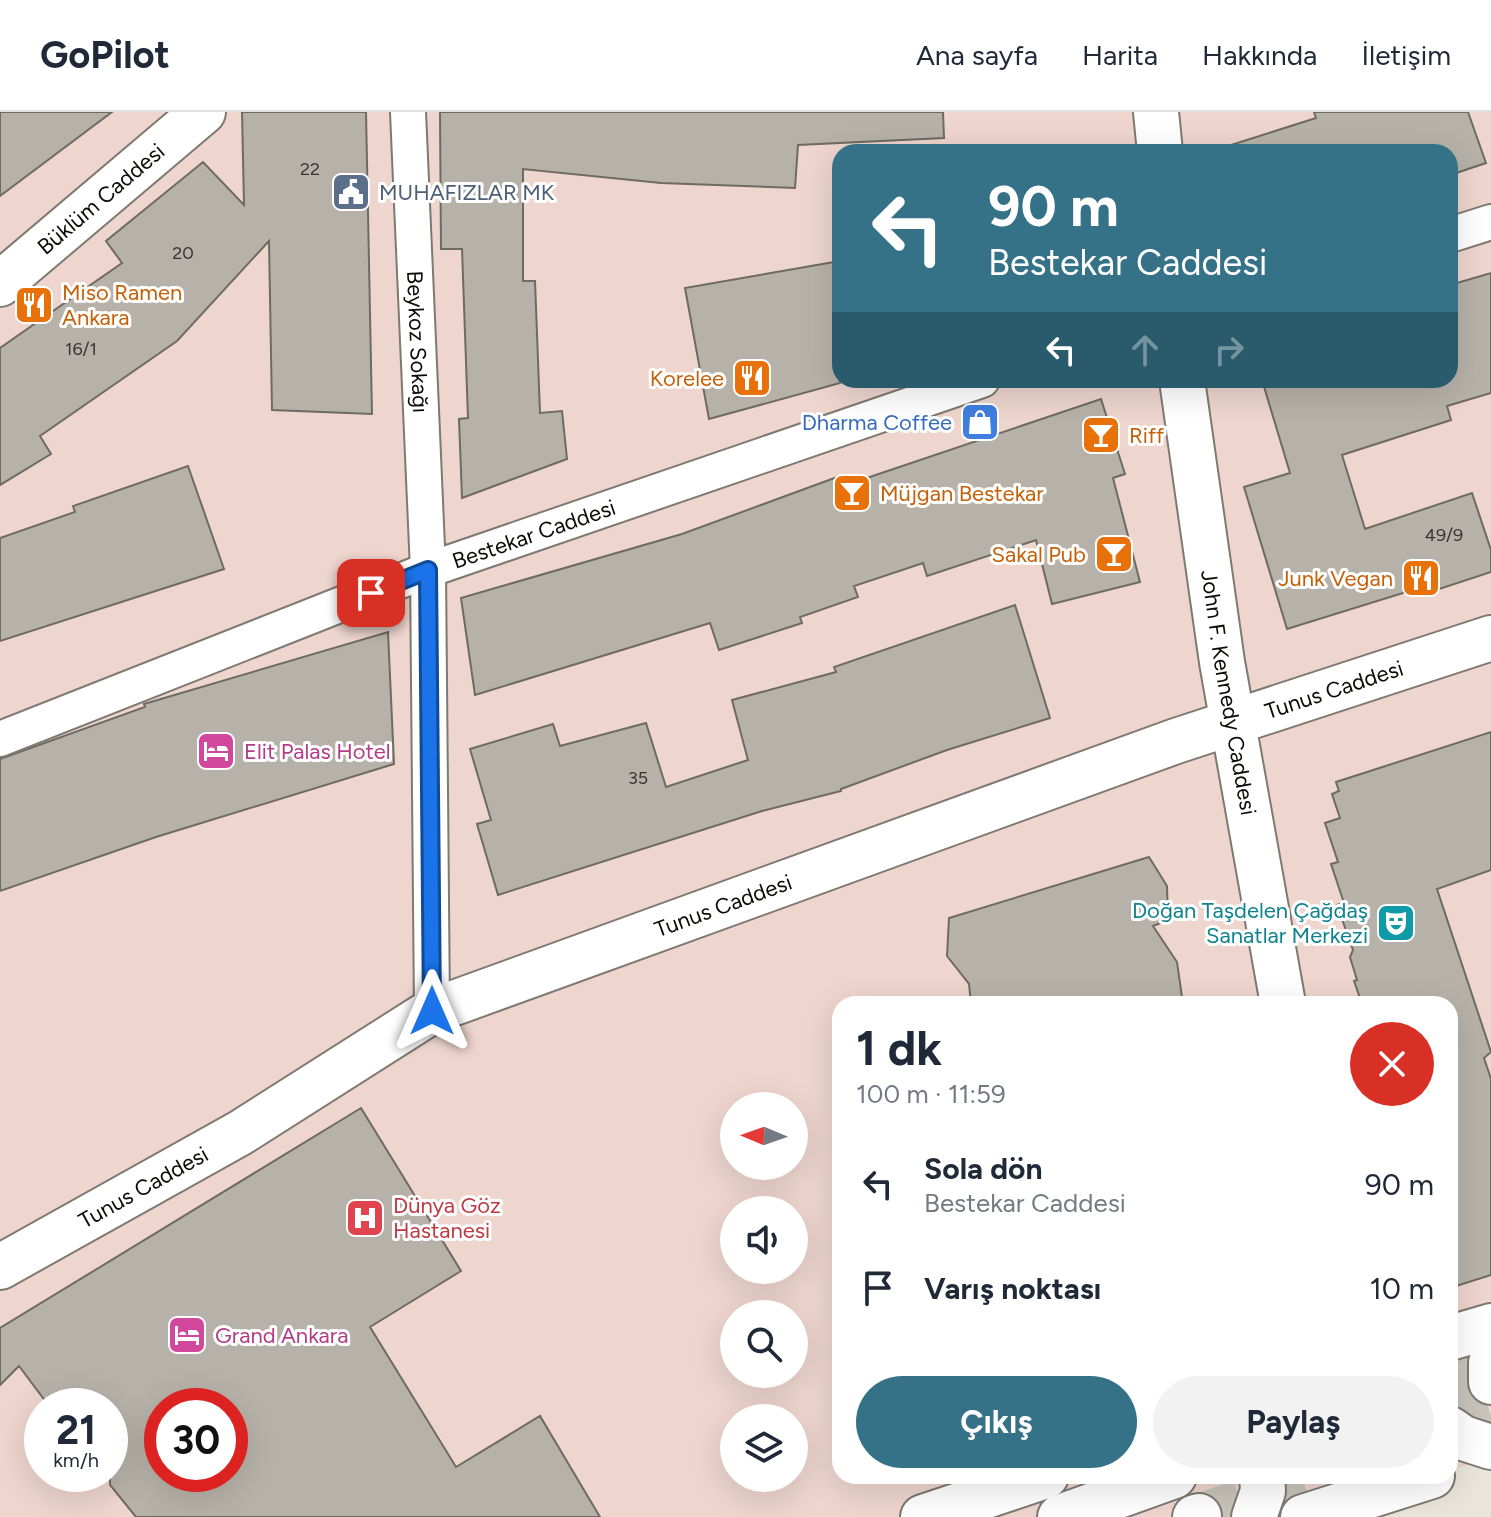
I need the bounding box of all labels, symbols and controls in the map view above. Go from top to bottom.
text: GoPilot [40,32,170,78]
text: Ana sayfa [916,38,1038,72]
text: Harita [1082,38,1158,72]
text: Hakkında [1202,38,1317,72]
text: İletişim [1361,38,1451,72]
street label: Büklüm Caddesi [32,137,170,260]
house number: 22 [300,158,320,180]
public building icon: MUHAFIZLAR MK [330,171,372,213]
text: 90 m [988,173,1119,240]
icon: left [856,176,960,280]
place label: MUHAFIZLAR MK [379,179,555,206]
text: Bestekar Caddesi [988,241,1267,284]
house number: 20 [172,242,194,264]
street label: Beykoz Sokağı [401,270,435,413]
place label: Miso Ramen Ankara [62,279,182,331]
restaurant icon: Miso Ramen Ankara [13,284,55,326]
icon: left [1039,328,1083,372]
icon: ahead [1123,328,1167,372]
icon: right [1207,328,1251,372]
house number: 16/1 [65,338,97,360]
restaurant icon: Korelee [731,357,773,399]
place label: Korelee [650,365,724,392]
shop icon: Dharma Coffee [959,401,1001,443]
place label: Dharma Coffee [802,409,952,436]
bar icon: Riff [1080,414,1122,456]
place label: Riff [1129,422,1165,449]
bar icon: Müjgan Bestekar [831,472,873,514]
place label: Müjgan Bestekar [880,480,1044,507]
street label: Bestekar Caddesi [449,493,619,574]
house number: 49/9 [1425,524,1463,546]
bar icon: Sakal Pub [1093,533,1135,575]
place label: Sakal Pub [992,541,1086,568]
restaurant icon: Junk Vegan [1400,557,1442,599]
pin [337,559,405,627]
place label: Junk Vegan [1278,565,1393,592]
street label: John F. Kennedy Caddesi [1196,568,1263,817]
icon: arrive [349,571,393,615]
street label: Tunus Caddesi [1261,654,1407,725]
hotel icon: Elit Palas Hotel [195,730,237,772]
place label: Elit Palas Hotel [244,738,391,765]
house number: 35 [628,767,648,789]
street label: Tunus Caddesi [651,868,795,943]
place label: Doğan Taşdelen Çağdaş Sanatlar Merkezi [1132,897,1368,949]
theatre icon: Doğan Taşdelen Çağdaş Sanatlar Merkezi [1375,902,1417,944]
position arrow [390,969,474,1053]
text: 1 dk [856,1019,942,1077]
button: close [1350,1022,1434,1106]
text: 100 m · 11:59 [856,1078,1006,1110]
north arrow [720,1092,808,1180]
map controls [720,1092,808,1492]
street label: Tunus Caddesi [74,1140,213,1234]
text: Sola dön [924,1150,1042,1187]
icon: left [856,1162,900,1206]
text: 90 m [1365,1166,1434,1203]
text: Bestekar Caddesi [924,1187,1126,1219]
place label: Dünya Göz Hastanesi [393,1192,501,1244]
button: sound [720,1196,808,1284]
hospital icon: Dünya Göz Hastanesi [344,1197,386,1239]
icon: arrive [856,1266,900,1310]
text: Varış noktası [924,1270,1101,1307]
text: 10 m [1369,1270,1434,1307]
button: search [720,1300,808,1388]
hotel icon: Grand Ankara [166,1314,208,1356]
place label: Grand Ankara [215,1322,348,1349]
button: Çıkış [856,1376,1137,1468]
button: Paylaş [1153,1376,1434,1468]
speed limit sign: 30 [144,1388,248,1492]
button: layers [720,1404,808,1492]
text: 21 [56,1406,96,1454]
text: km/h [53,1448,99,1472]

